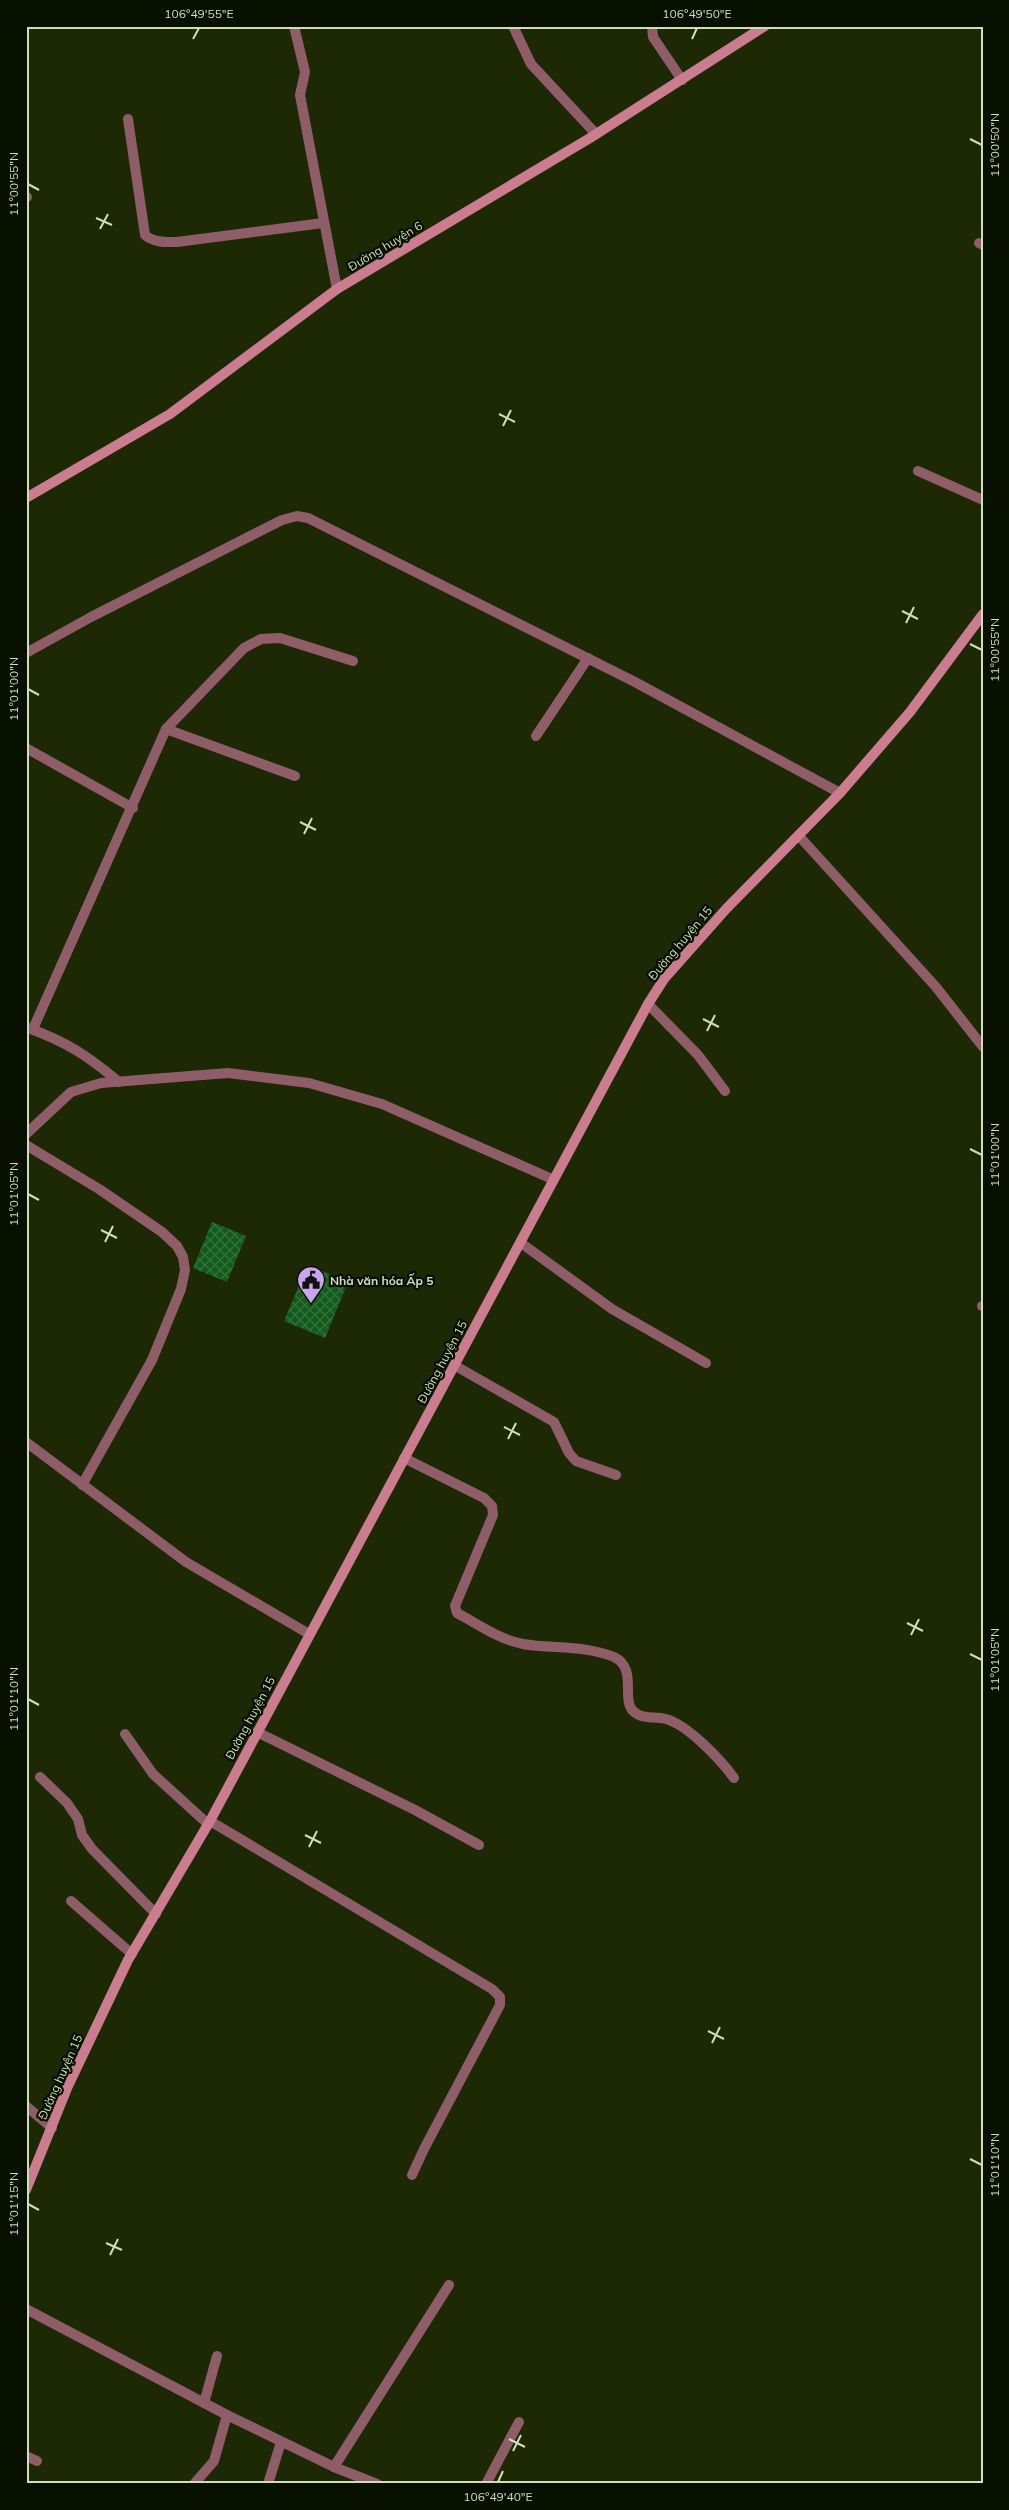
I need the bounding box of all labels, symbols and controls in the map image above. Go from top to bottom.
text: 106°49'55"E [164,6,234,21]
text: 106°49'50"E [662,6,732,21]
text: 11°00'50"N [987,113,1002,177]
text: 11°00'55"N [6,152,21,216]
street label: Đường huyện 6 [345,218,425,274]
text: 11°00'55"N [987,618,1002,682]
text: 11°01'00"N [6,657,21,721]
street label: Đường huyện 15 [645,903,715,983]
text: 11°01'00"N [987,1123,1002,1187]
text: 11°01'05"N [6,1162,21,1226]
public building icon: Nhà văn hóa Ấp 5 [296,1265,326,1304]
place label: Nhà văn hóa Ấp 5 [330,1273,434,1288]
street label: Đường huyện 15 [414,1318,470,1406]
text: 11°01'05"N [987,1628,1002,1692]
text: 11°01'10"N [6,1667,21,1731]
street label: Đường huyện 15 [222,1674,278,1762]
street label: Đường huyện 15 [35,2032,85,2122]
text: 11°01'10"N [987,2133,1002,2197]
text: 11°01'15"N [6,2172,21,2236]
text: 106°49'40"E [463,2489,533,2504]

